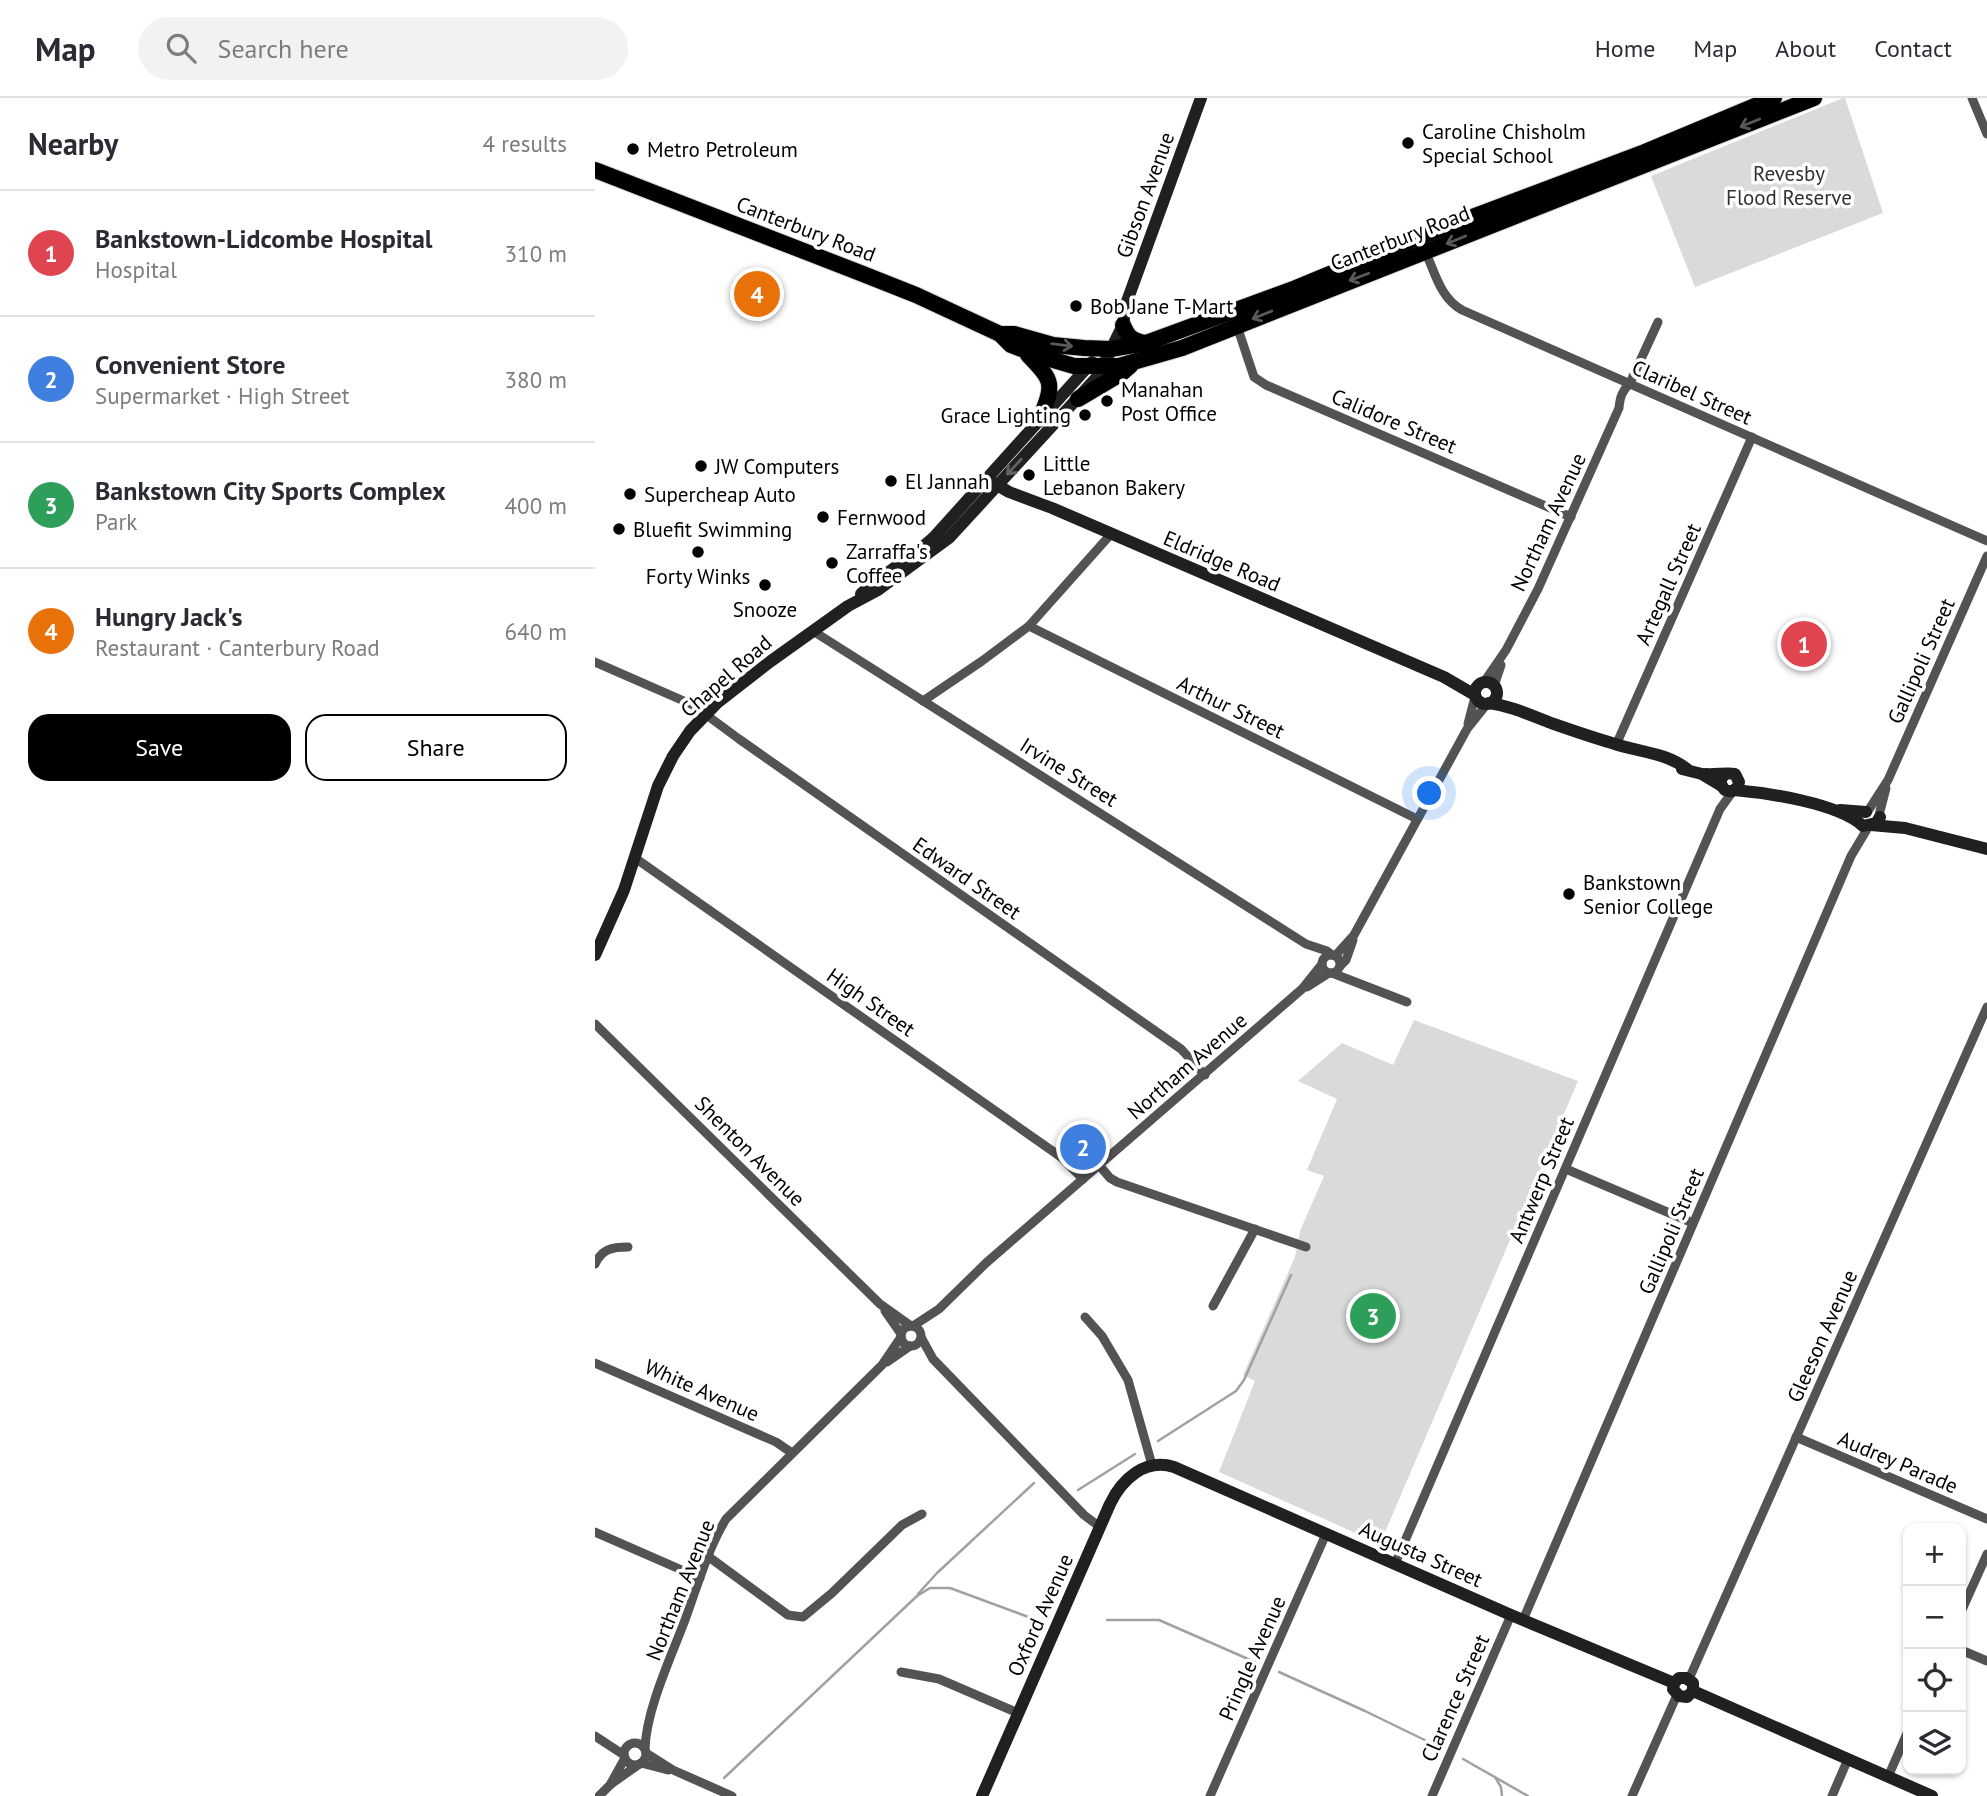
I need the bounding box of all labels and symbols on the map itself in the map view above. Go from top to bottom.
place label: Caroline Chisholm Special School [1422,118,1586,169]
one-way arrow [1740,118,1762,131]
street label: Gibson Avenue [1110,128,1180,262]
marker: Caroline Chisholm Special School [1400,135,1416,151]
place label: Metro Petroleum [647,136,798,163]
marker: Metro Petroleum [625,141,641,157]
park label: Revesby Flood Reserve [1726,160,1852,211]
street label: Canterbury Road [732,190,880,268]
street label: Canterbury Road [1326,199,1474,277]
one-way arrow [1445,235,1467,248]
pin: 4 [734,268,780,320]
one-way arrow [1349,271,1371,284]
place label: Bob Jane T-Mart [1090,293,1233,320]
marker: Bob Jane T-Mart [1068,298,1084,314]
one-way arrow [1252,310,1274,323]
one-way arrow [1050,339,1073,352]
street label: Claribel Street [1628,353,1756,431]
place label: Manahan Post Office [1121,376,1217,427]
street label: Calidore Street [1327,383,1461,459]
marker: Manahan Post Office [1099,393,1115,409]
place label: Grace Lighting [941,402,1071,429]
marker: Grace Lighting [1077,407,1093,423]
street label: Northam Avenue [1504,448,1592,596]
place label: Little Lebanon Bakery [1043,450,1185,501]
place label: JW Computers [714,453,839,480]
marker: JW Computers [693,458,709,474]
one-way arrow [1005,459,1022,476]
marker: Little Lebanon Bakery [1021,467,1037,483]
place label: El Jannah [905,468,989,495]
marker: El Jannah [883,473,899,489]
place label: Supercheap Auto [644,481,796,508]
marker: Supercheap Auto [622,486,638,502]
place label: Fernwood [837,504,926,531]
marker: Fernwood [815,509,831,525]
place label: Bluefit Swimming [633,516,792,543]
street label: Artegall Street [1629,519,1707,649]
marker: Bluefit Swimming [611,521,627,537]
street label: Eldridge Road [1159,524,1285,598]
place label: Zarraffa's Coffee [846,538,928,589]
marker: Forty Winks [690,544,706,560]
marker: Zarraffa's Coffee [824,555,840,571]
place label: Forty Winks [646,563,750,590]
marker: Snooze [757,577,773,593]
street label: Gallipoli Street [1881,594,1961,728]
place label: Snooze [733,596,797,623]
pin: 1 [1781,618,1827,670]
street label: Chapel Road [675,629,777,723]
street label: Arthur Street [1173,669,1289,745]
street label: Irvine Street [1015,731,1123,813]
your location [1412,776,1446,810]
street label: Edward Street [908,831,1026,925]
place label: Bankstown Senior College [1583,869,1713,920]
marker: Bankstown Senior College [1561,886,1577,902]
street label: High Street [822,962,920,1042]
street label: Northam Avenue [1122,1007,1252,1125]
street label: Shenton Avenue [689,1090,811,1212]
street label: Antwerp Street [1502,1113,1580,1247]
pin: 2 [1060,1121,1106,1173]
street label: Gallipoli Street [1632,1164,1710,1298]
street label: Gleeson Avenue [1781,1266,1863,1406]
pin: 3 [1350,1290,1396,1342]
street label: White Avenue [641,1353,763,1427]
street label: Audrey Parade [1834,1425,1962,1499]
street label: Augusta Street [1355,1515,1487,1593]
street label: Northam Avenue [639,1516,721,1664]
street label: Oxford Avenue [1001,1550,1079,1680]
street label: Pringle Avenue [1212,1591,1292,1725]
street label: Clarence Street [1415,1630,1495,1766]

